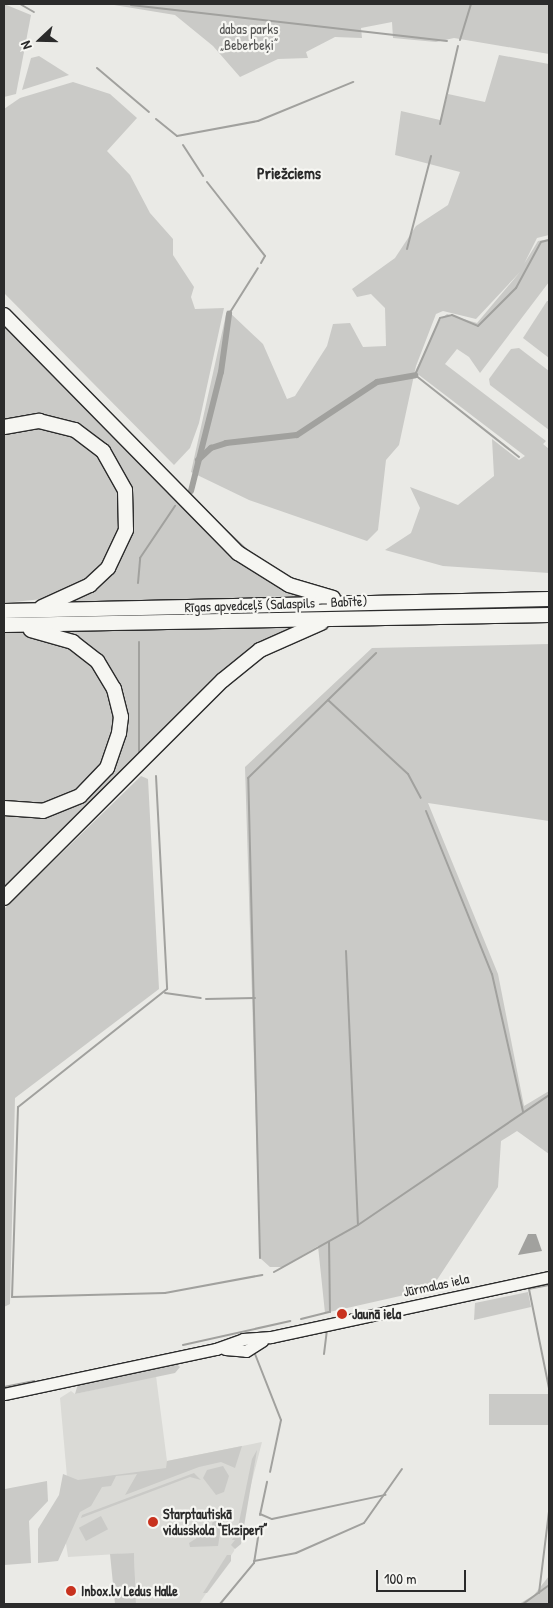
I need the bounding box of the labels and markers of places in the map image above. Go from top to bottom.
place label: Jaunā iela [352,1306,401,1322]
marker: Jaunā iela [336,1308,348,1320]
place label: Starptautiskā vidusskola “Ekziperī” [163,1506,267,1538]
marker: Starptautiskā vidusskola “Ekziperī” [147,1516,159,1528]
place label: Inbox.lv Ledus Halle [81,1583,178,1599]
marker: Inbox.lv Ledus Halle [65,1585,77,1597]

